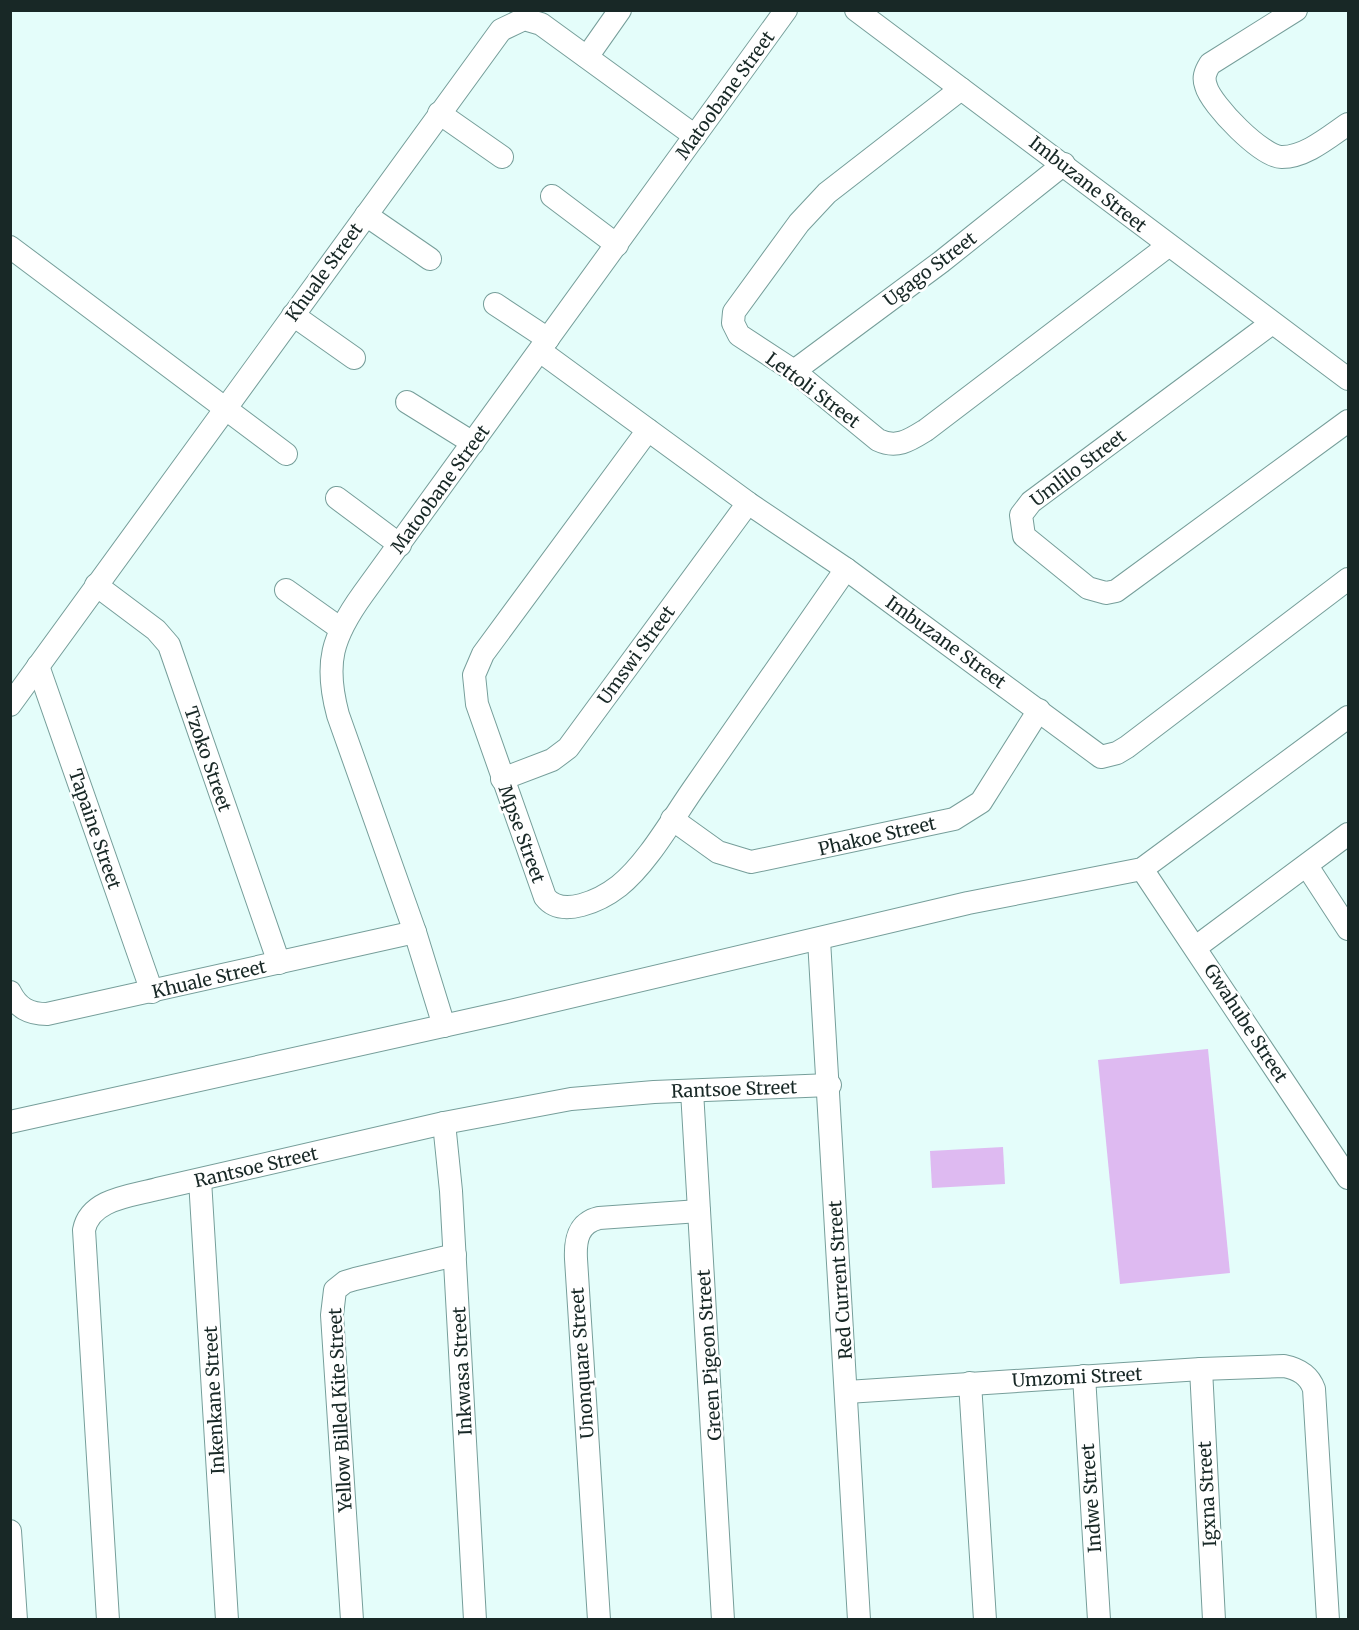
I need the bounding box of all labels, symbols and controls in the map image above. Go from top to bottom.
street label: Matoobane Street [671,26,779,164]
street label: Imbuzane Street [1025,131,1151,237]
street label: Khuale Street [281,218,367,326]
street label: Ugago Street [879,227,981,311]
street label: Lettoli Street [761,347,865,433]
street label: Matoobane Street [386,420,494,558]
street label: Umlilo Street [1026,425,1130,511]
street label: Imbuzane Street [881,591,1011,693]
street label: Umswi Street [592,601,680,709]
street label: Tzoko Street [179,703,237,815]
street label: Tapaine Street [64,766,126,892]
street label: Mpse Street [494,782,550,886]
street label: Phakoe Street [816,811,938,861]
street label: Khuale Street [150,955,268,1003]
street label: Gwahube Street [1199,959,1293,1087]
street label: Rantsoe Street [671,1075,797,1103]
street label: Rantsoe Street [192,1142,320,1192]
street label: Red Current Street [823,1200,857,1360]
street label: Green Pigeon Street [692,1269,726,1441]
street label: Unonquare Street [565,1287,599,1439]
street label: Inkwasa Street [447,1306,477,1436]
street label: Yellow Billed Kite Street [323,1307,357,1514]
street label: Inkenkane Street [199,1325,229,1475]
street label: Umzomi Street [1011,1362,1143,1392]
street label: Igxna Street [1193,1441,1221,1547]
street label: Indwe Street [1076,1443,1106,1553]

